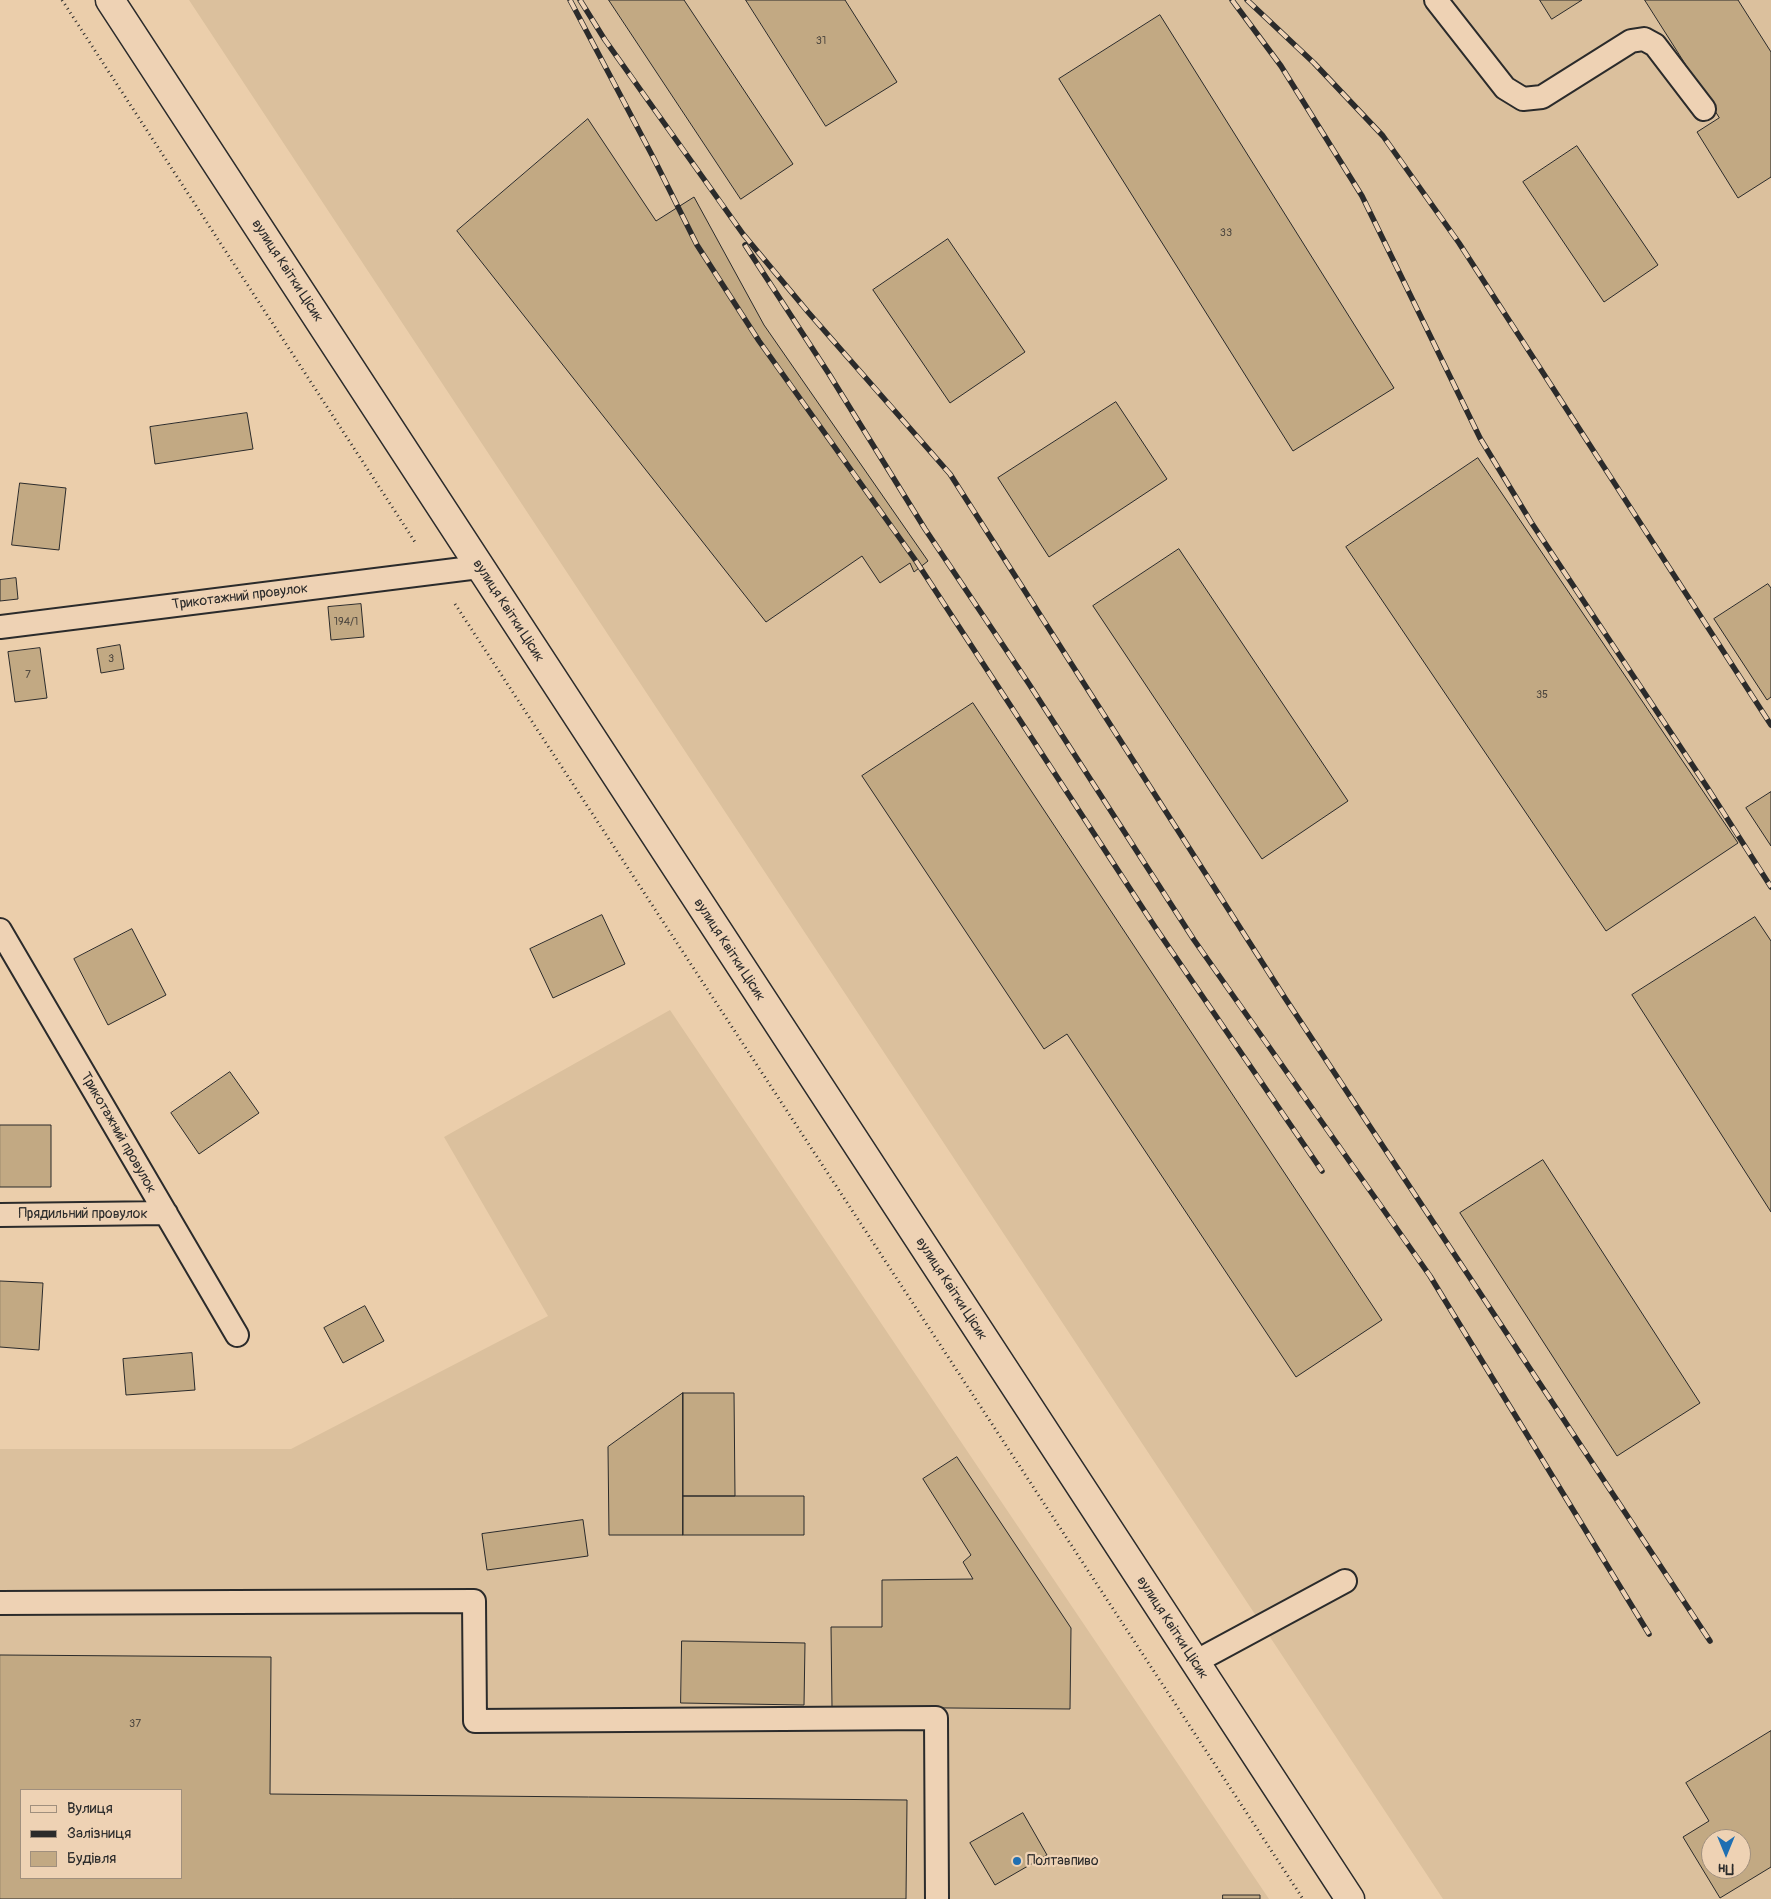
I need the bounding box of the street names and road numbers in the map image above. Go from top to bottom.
street label: вулиця Квітки Цісик [248,217,326,325]
street label: вулиця Квітки Цісик [469,557,547,665]
street label: Трикотажний провулок [171,580,309,614]
street label: вулиця Квітки Цісик [690,896,768,1004]
street label: Трикотажний провулок [76,1069,160,1197]
street label: Прядильний провулок [18,1206,148,1222]
street label: вулиця Квітки Цісик [912,1235,990,1343]
street label: вулиця Квітки Цісик [1133,1574,1211,1682]

